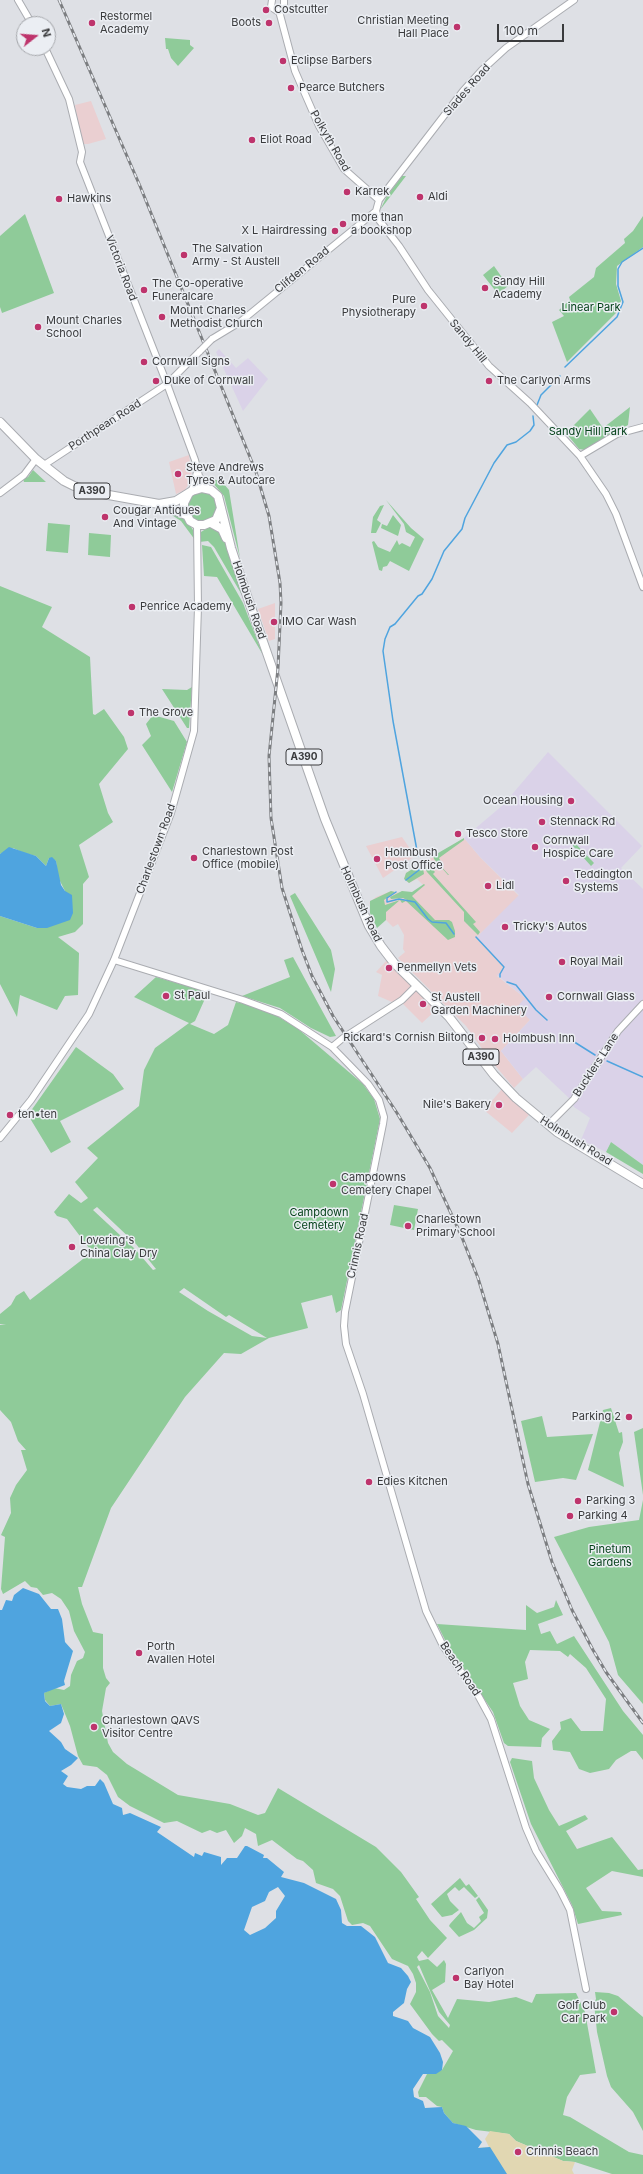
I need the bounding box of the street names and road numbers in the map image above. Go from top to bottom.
street label: Slades Road [441,61,493,119]
street label: Polkyth Road [307,108,353,174]
street label: Victoria Road [102,233,140,303]
street label: Clifden Road [272,244,332,296]
street label: Sandy Hill [447,317,489,365]
street label: Porthpean Road [66,397,144,453]
road number: A390 [74,483,110,499]
street label: Holmbush Road [229,559,269,641]
road number: A390 [286,749,322,765]
street label: Charlestown Road [134,802,178,896]
street label: Holmbush Road [338,864,384,944]
street label: Bucklers Lane [570,1031,622,1099]
road number: A390 [463,1049,499,1065]
street label: Holmbush Road [538,1114,614,1168]
street label: Crinnis Road [345,1212,371,1280]
street label: Beach Road [437,1639,483,1699]

